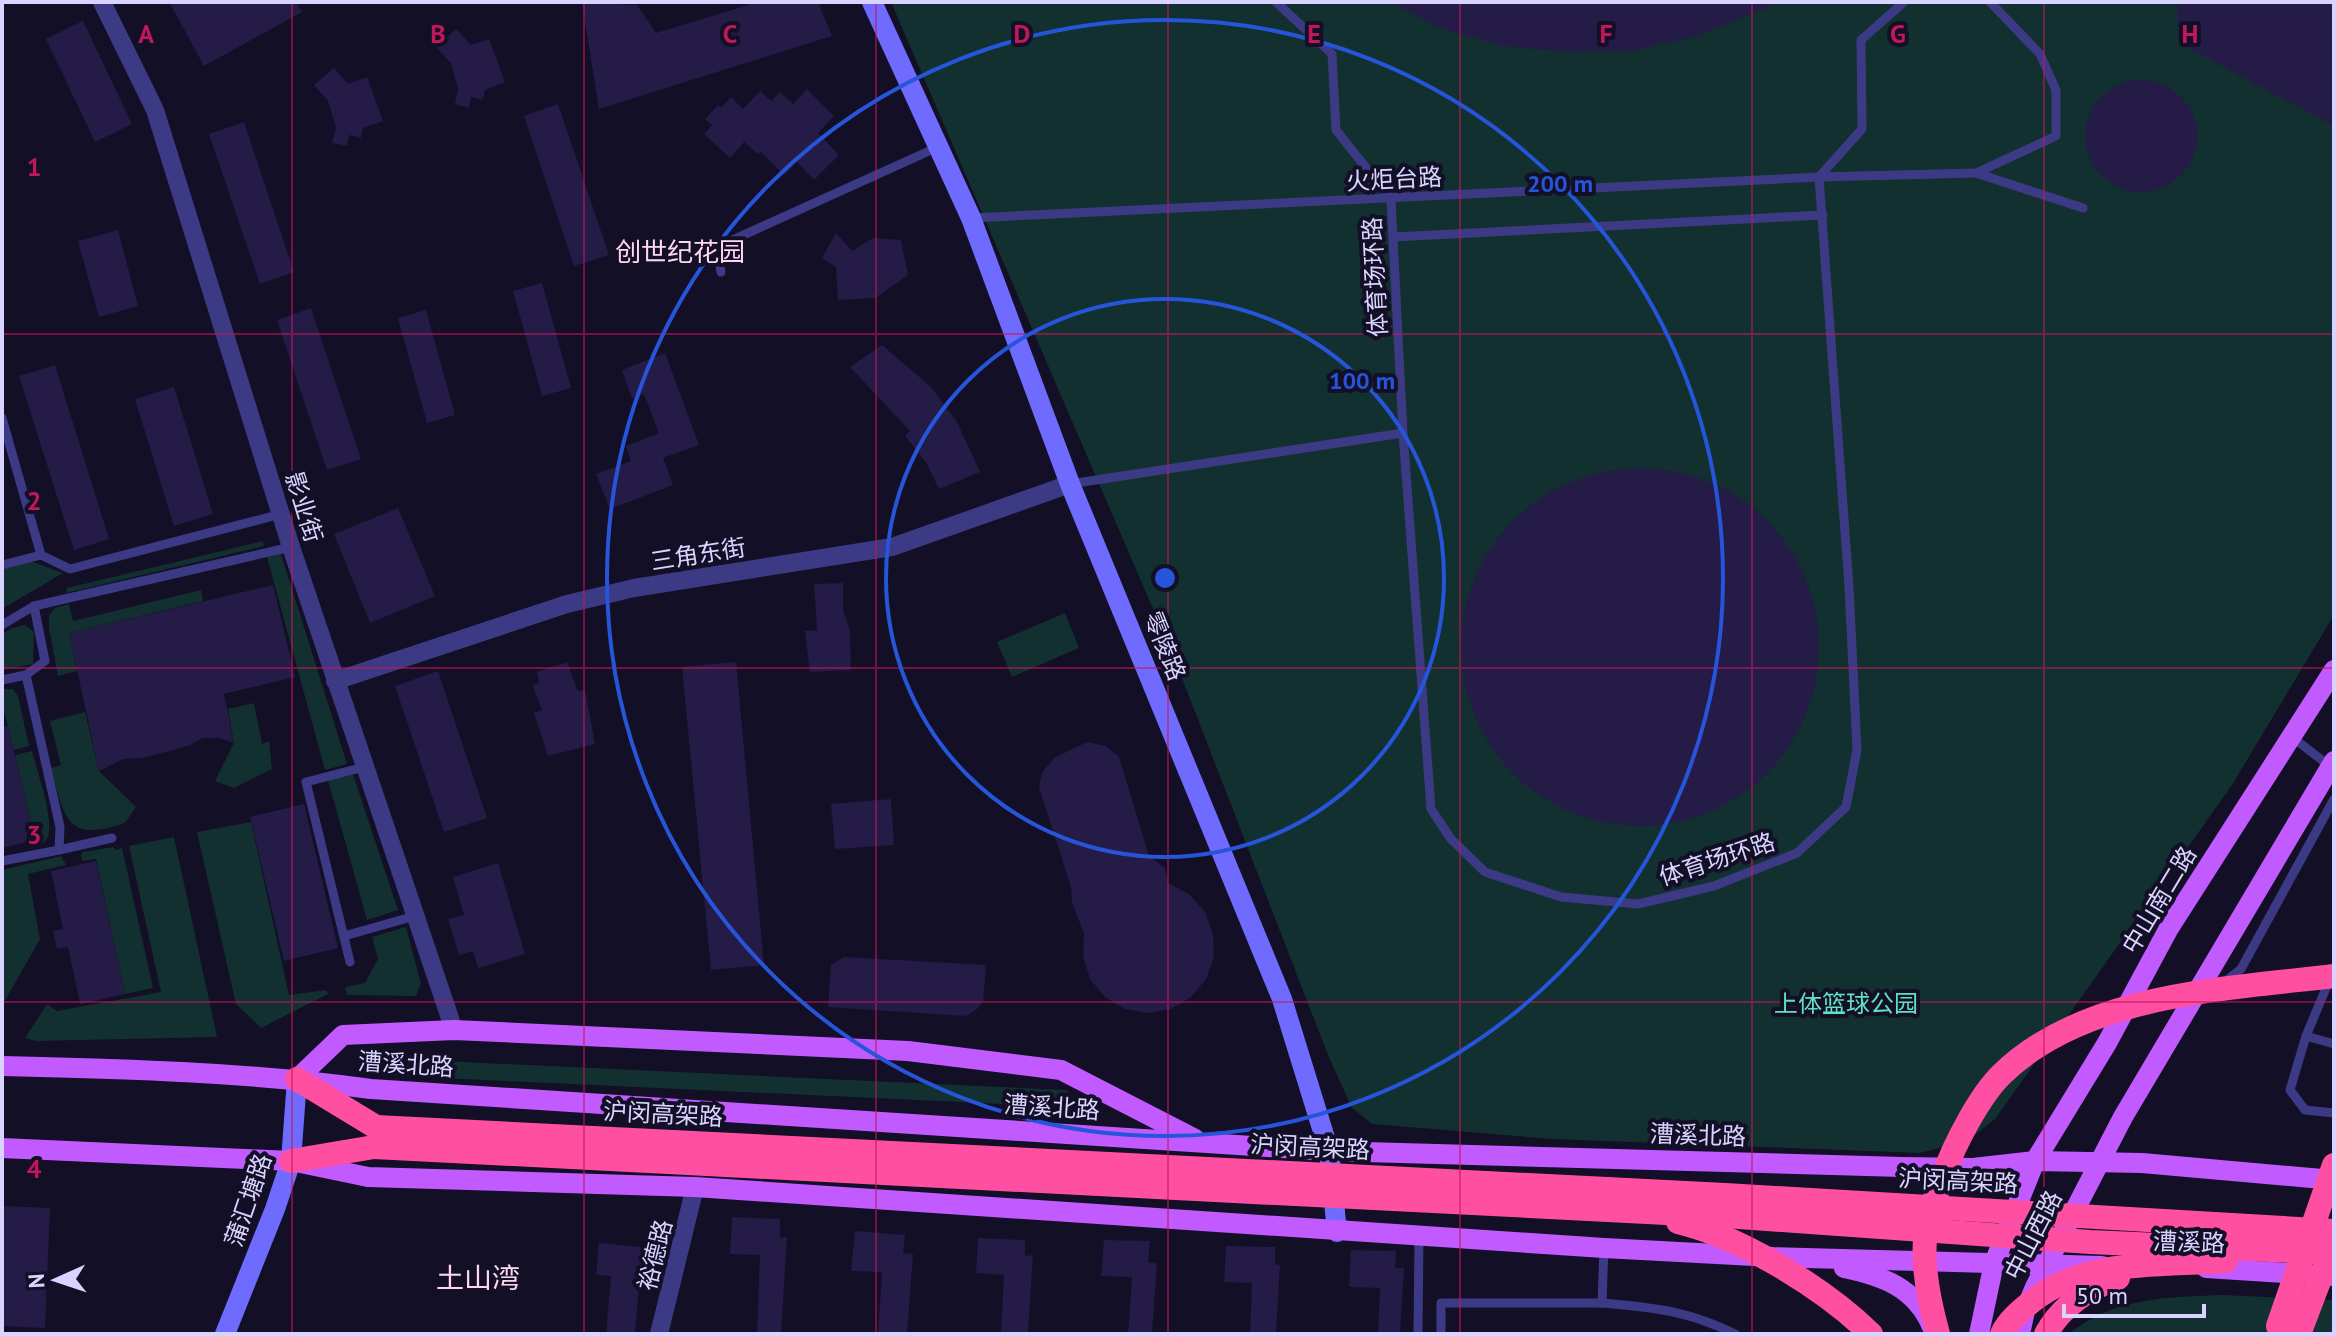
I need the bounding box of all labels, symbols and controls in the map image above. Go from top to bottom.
text: A [138,17,154,50]
text: B [430,17,446,50]
text: C [723,17,737,50]
text: D [1014,17,1030,50]
text: E [1307,17,1321,50]
text: F [1599,17,1613,50]
text: G [1890,17,1906,50]
text: H [2182,17,2198,50]
text: 1 [27,150,41,183]
street label: 火炬台路 [1345,161,1443,197]
text: 200 m [1527,168,1593,199]
street label: 体育场环路 [1356,216,1394,338]
district label: 创世纪花园 [615,235,745,268]
text: 100 m [1329,365,1395,396]
street label: 影业街 [279,468,329,546]
text: 2 [27,484,41,517]
street label: 三角东街 [648,531,748,577]
centre of rings [1151,564,1179,592]
street label: 零陵路 [1137,607,1193,685]
text: 3 [27,818,41,851]
street label: 体育场环路 [1655,826,1779,892]
street label: 中山南二路 [2115,841,2203,959]
park label: 上体篮球公园 [1774,988,1918,1019]
street label: 漕溪北路 [357,1045,455,1083]
street label: 漕溪北路 [1003,1088,1101,1126]
street label: 沪闵高架路 [602,1095,724,1133]
street label: 漕溪北路 [1649,1118,1747,1152]
street label: 沪闵高架路 [1249,1128,1371,1166]
street label: 蒲汇塘路 [218,1150,278,1250]
text: 4 [27,1152,42,1185]
street label: 沪闵高架路 [1897,1162,2019,1200]
street label: 中山西路 [1997,1185,2069,1285]
street label: 裕德路 [631,1216,679,1294]
street label: 漕溪路 [2152,1225,2226,1259]
north arrow [16,1240,96,1320]
district label: 土山湾 [436,1259,520,1296]
scale bar [2064,1268,2204,1318]
text: N [22,1273,50,1289]
text: 50 m [2076,1280,2128,1311]

